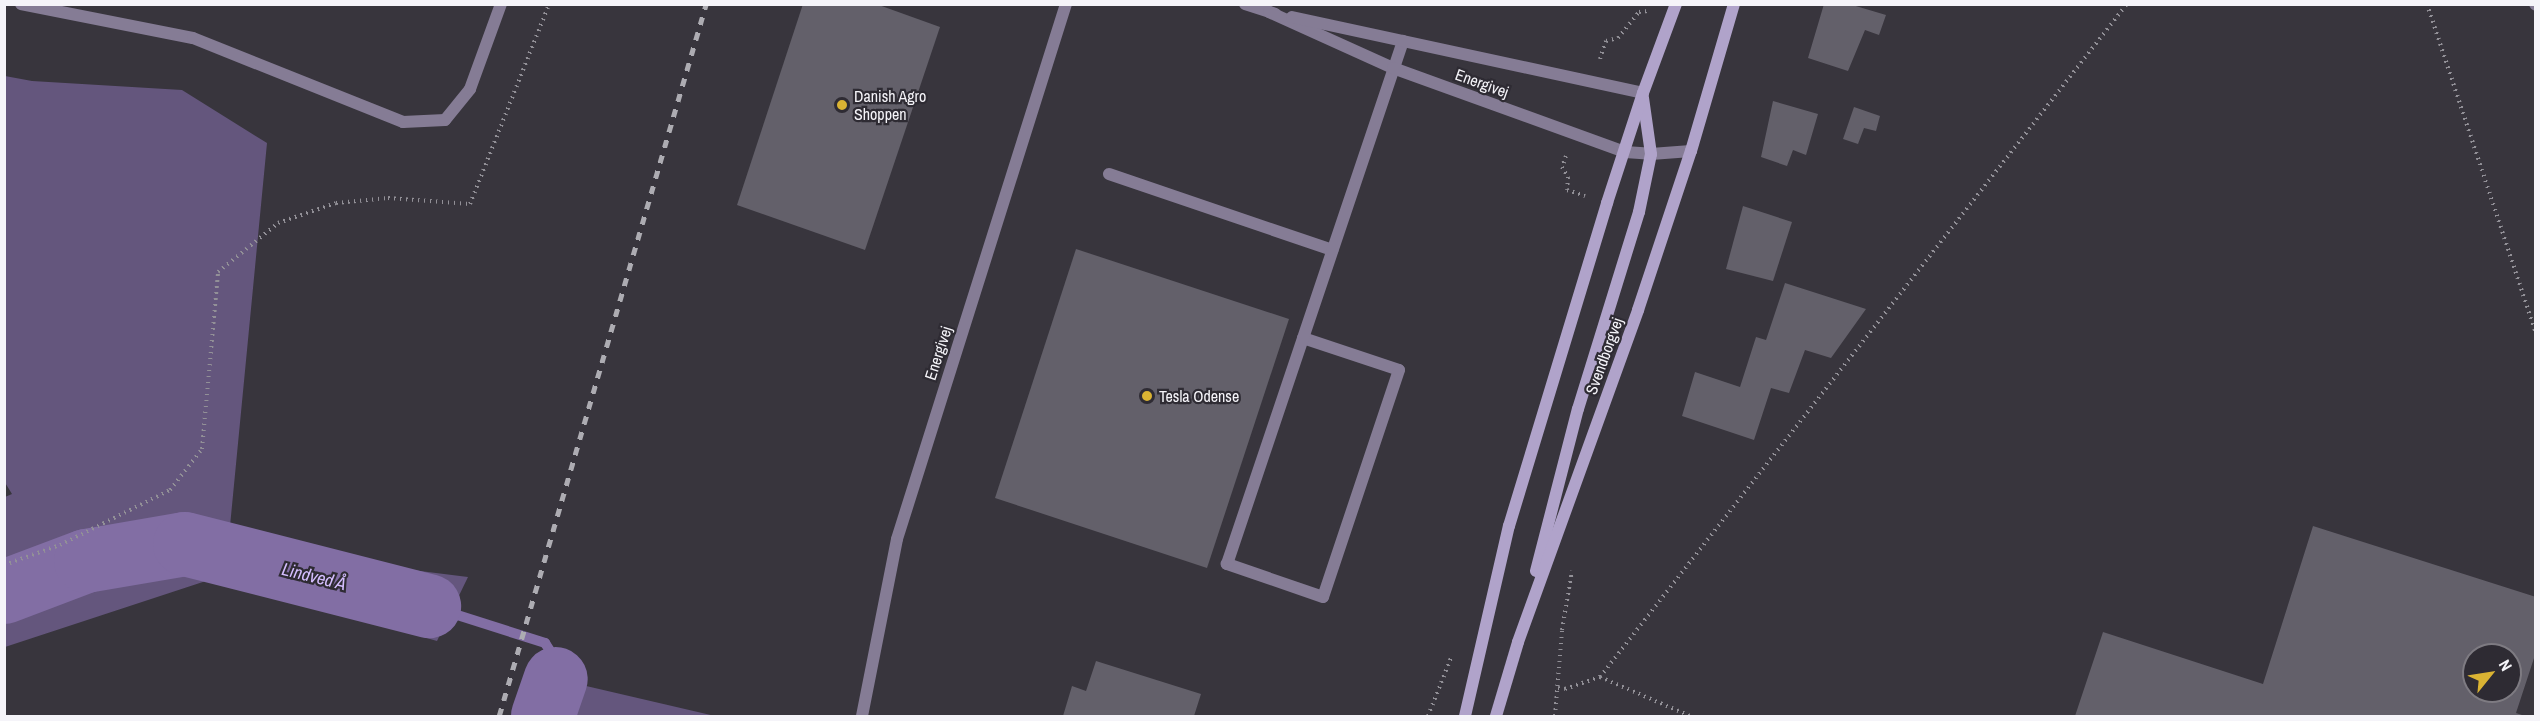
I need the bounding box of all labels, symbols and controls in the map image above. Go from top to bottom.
street label: Energivej [1453,65,1511,101]
place label: Danish Agro Shoppen [854,86,927,124]
marker: Danish Agro Shoppen [835,98,849,112]
street label: Svendborgvej [1581,315,1627,397]
street label: Energivej [920,324,956,382]
place label: Tesla Odense [1159,386,1239,406]
marker: Tesla Odense [1140,389,1154,403]
water label: Lindved Å [279,558,349,596]
north arrow [2462,643,2522,703]
text: N [2494,655,2518,675]

